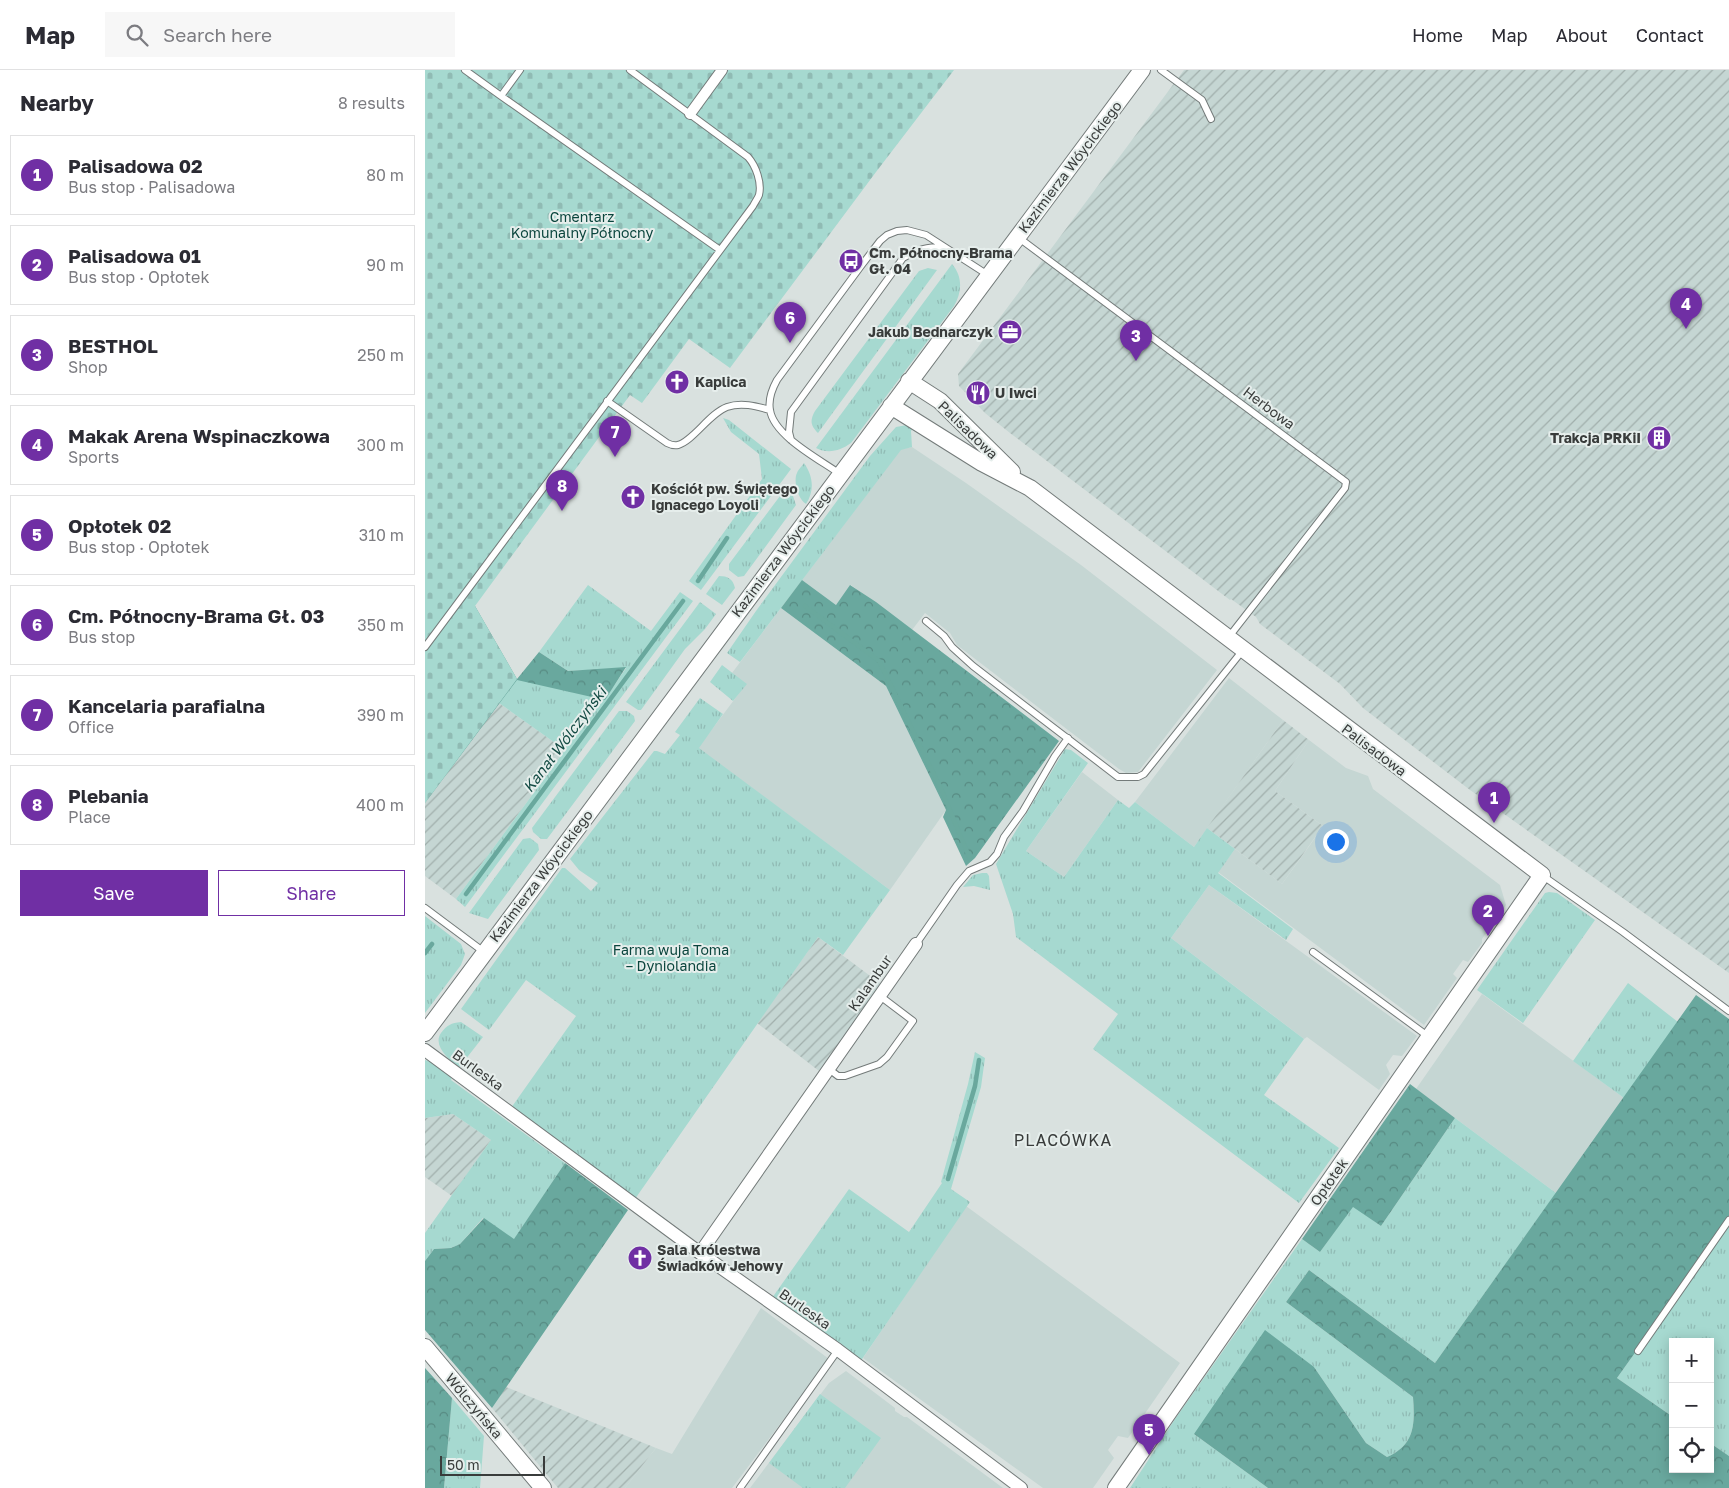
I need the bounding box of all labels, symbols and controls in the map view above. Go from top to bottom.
search box [105,12,455,57]
text: Map [25,20,75,49]
icon: search [123,21,151,49]
text: Search here [163,23,272,46]
text: Home [1412,24,1463,46]
text: Map [1491,24,1528,46]
text: About [1556,24,1608,46]
text: Contact [1636,24,1704,46]
text: Nearby [20,90,94,116]
text: 8 results [338,93,405,113]
street label: Kazimierza Wóycickiego [1014,97,1125,236]
text: Palisadowa 02 [68,154,203,177]
text: 1 [33,165,41,185]
text: 80 m [366,165,404,185]
text: Bus stop · Palisadowa [68,177,235,197]
park label: Cmentarz Komunalny Północny [511,208,653,241]
text: Palisadowa 01 [68,244,201,267]
place label: Cm. Północny-Brama Gł. 04 [869,244,1013,277]
bus stop icon: Cm. Północny-Brama Gł. 04 [838,248,864,274]
text: 2 [32,255,42,275]
text: 90 m [366,255,404,275]
text: Bus stop · Opłotek [68,267,209,287]
pin: 4 [1670,288,1702,329]
pin: 6 [774,302,806,343]
office icon: Jakub Bednarczyk [997,319,1023,345]
pin: 3 [1120,320,1152,361]
place label: Jakub Bednarczyk [868,323,993,340]
text: BESTHOL [68,334,158,357]
text: 3 [32,345,42,365]
text: 250 m [357,345,404,365]
text: Shop [68,357,108,377]
church icon: Kaplica [664,369,690,395]
place label: Kaplica [695,373,746,390]
restaurant icon: U Iwci [965,380,991,406]
street label: Herbowa [1240,383,1298,432]
place label: U Iwci [995,384,1037,401]
street label: Palisadowa [935,397,1002,462]
pin: 7 [599,416,631,457]
text: Makak Arena Wspinaczkowa [68,424,330,447]
building icon: Trakcja PRKiI [1646,425,1672,451]
place label: Trakcja PRKiI [1550,429,1641,446]
text: 4 [32,435,42,455]
text: 300 m [357,435,404,455]
text: Sports [68,447,119,467]
pin: 8 [546,470,578,511]
place label: Kościół pw. Świętego Ignacego Loyoli [651,480,798,513]
street label: Kazimierza Wóycickiego [727,481,838,620]
church icon: Kościół pw. Świętego Ignacego Loyoli [620,484,646,510]
text: Opłotek 02 [68,514,171,537]
text: 5 [32,525,42,545]
text: 310 m [359,525,404,545]
text: Bus stop · Opłotek [68,537,209,557]
text: Cm. Północny-Brama Gł. 03 [68,604,324,627]
text: 6 [32,615,42,635]
text: 350 m [357,615,404,635]
text: Bus stop [68,627,135,647]
water label: Kanał Wólczyński [519,682,612,796]
text: Kancelaria parafialna [68,694,265,717]
text: 7 [33,705,41,725]
text: 390 m [357,705,404,725]
text: Office [68,717,114,737]
street label: Palisadowa [1339,720,1410,779]
pin: 1 [1478,782,1510,823]
text: Plebania [68,784,149,807]
text: 8 [32,795,42,815]
text: 400 m [356,795,404,815]
street label: Kazimierza Wóycickiego [485,806,596,945]
text: Place [68,807,111,827]
your location [1323,829,1349,855]
button: Save [20,870,208,916]
button: Share [218,870,405,916]
pin: 2 [1472,895,1504,936]
park label: Farma wuja Toma – Dyniolandia [613,941,729,974]
street label: Kalambur [844,951,895,1014]
street label: Burleska [449,1045,507,1094]
district label: PLACÓWKA [1014,1130,1112,1150]
street label: Opłotek [1306,1155,1351,1209]
place label: Sala Królestwa Świadków Jehowy [657,1241,784,1274]
church icon: Sala Królestwa Świadków Jehowy [627,1245,653,1271]
street label: Burleska [776,1285,834,1332]
map controls [1669,1338,1714,1473]
button: + [1669,1338,1714,1383]
street label: Wólczyńska [442,1370,507,1442]
button: − [1669,1383,1714,1428]
pin: 5 [1133,1414,1165,1455]
button: locate [1669,1428,1714,1473]
scale bar [440,1453,545,1476]
text: 50 m [447,1456,480,1473]

